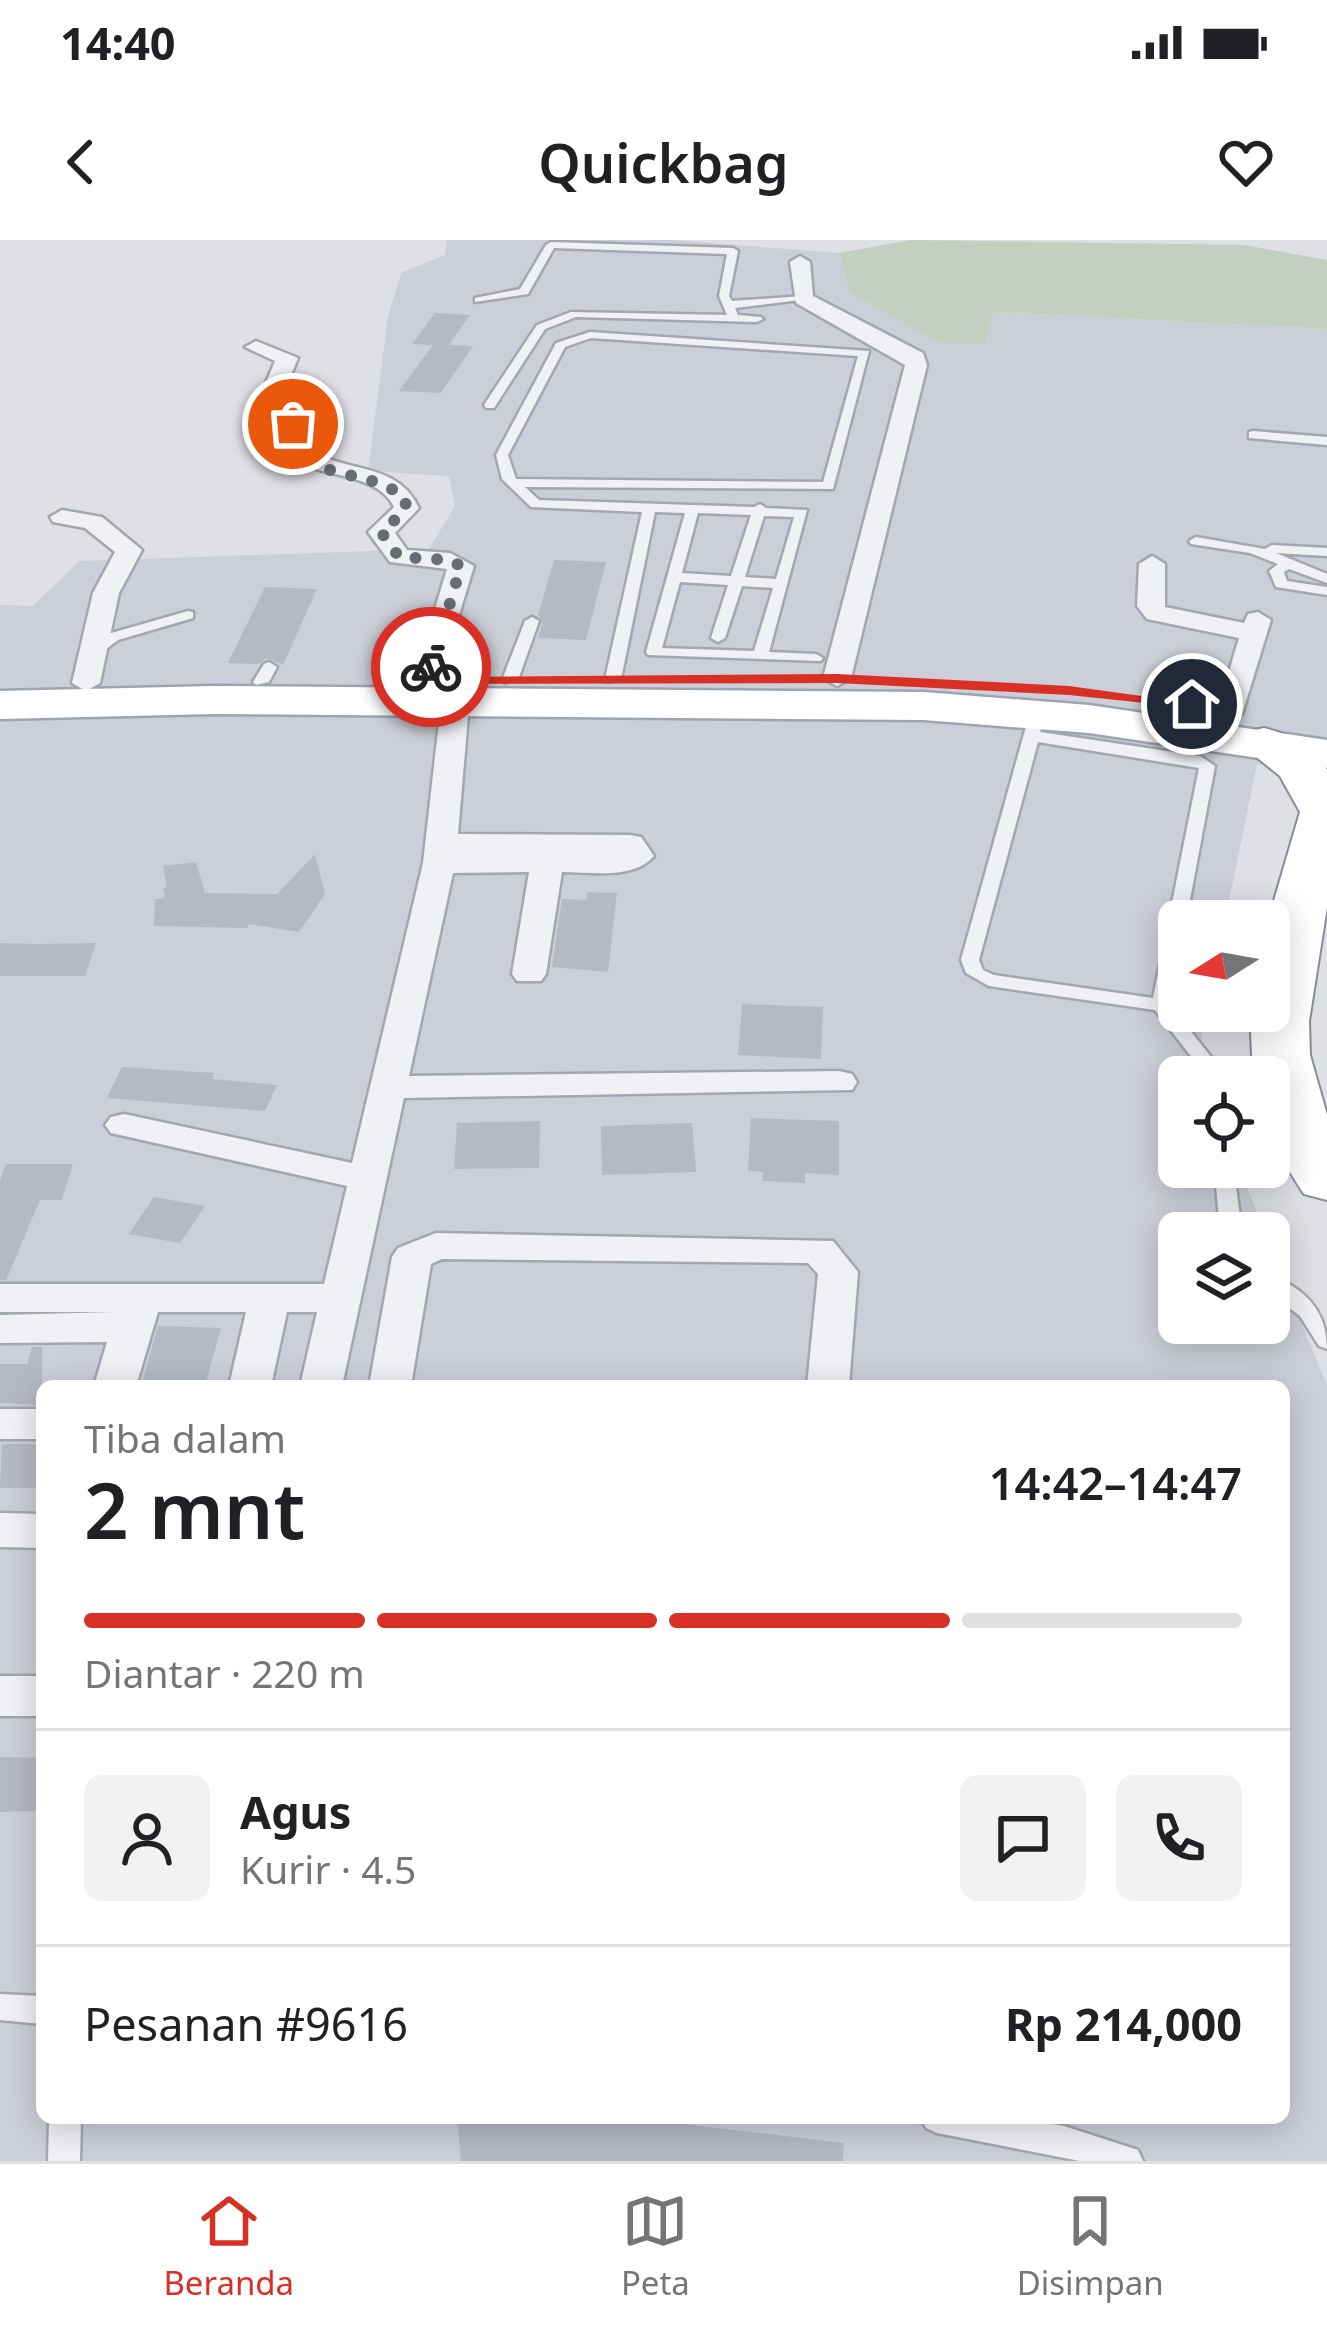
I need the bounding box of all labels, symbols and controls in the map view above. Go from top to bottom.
text: 14:40 [60,12,176,73]
text: Quickbag [538,125,789,199]
icon: back [48,129,114,195]
icon: heart [1213,129,1279,195]
pin [242,373,344,475]
icon: bag [260,391,326,457]
courier [371,607,491,727]
icon: bike [398,634,464,700]
pin [1141,653,1243,755]
icon: home [1159,671,1225,737]
north arrow [1158,900,1290,1032]
map controls [1158,900,1290,1344]
button: locate [1158,1056,1290,1188]
button: layers [1158,1212,1290,1344]
text: Tiba dalam [84,1411,286,1464]
text: 14:42–14:47 [989,1452,1242,1513]
text: 2 mnt [84,1456,305,1562]
text: Diantar · 220 m [84,1646,365,1699]
button: person [84,1775,210,1901]
button: chat [960,1775,1086,1901]
button: phone [1116,1775,1242,1901]
text: Agus [240,1781,351,1842]
text: Kurir · 4.5 [240,1842,416,1895]
text: Pesanan #9616 [84,1993,408,2054]
text: Rp 214,000 [1005,1993,1242,2054]
tab: Beranda [163,2188,294,2305]
tab: Peta [621,2188,690,2305]
tab: Disimpan [1017,2188,1164,2305]

